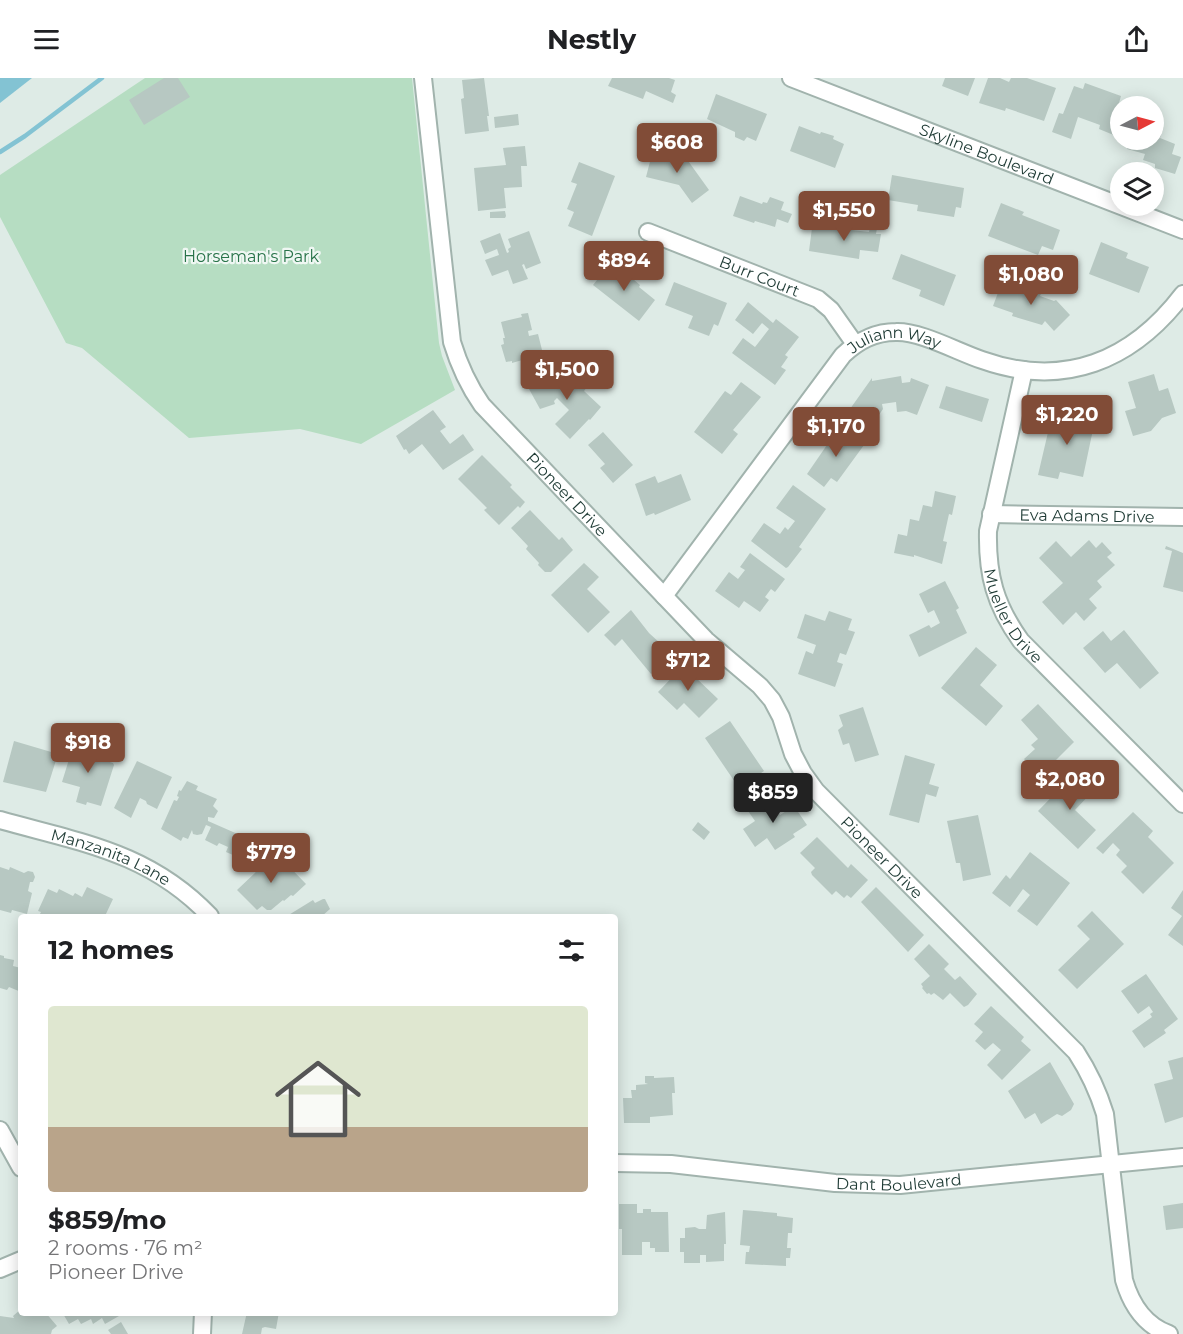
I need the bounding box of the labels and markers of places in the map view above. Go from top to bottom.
pin: $608 [641,123,713,174]
pin: $1,550 [795,191,893,242]
pin: $894 [588,241,660,292]
pin: $1,080 [982,255,1080,306]
pin: $1,500 [518,350,616,401]
pin: $1,220 [1018,395,1116,446]
pin: $1,170 [787,407,885,458]
pin: $712 [652,641,724,692]
pin: $918 [52,723,124,774]
pin: $2,080 [1021,760,1119,811]
pin: $859 [737,773,809,824]
pin: $779 [235,833,307,884]

